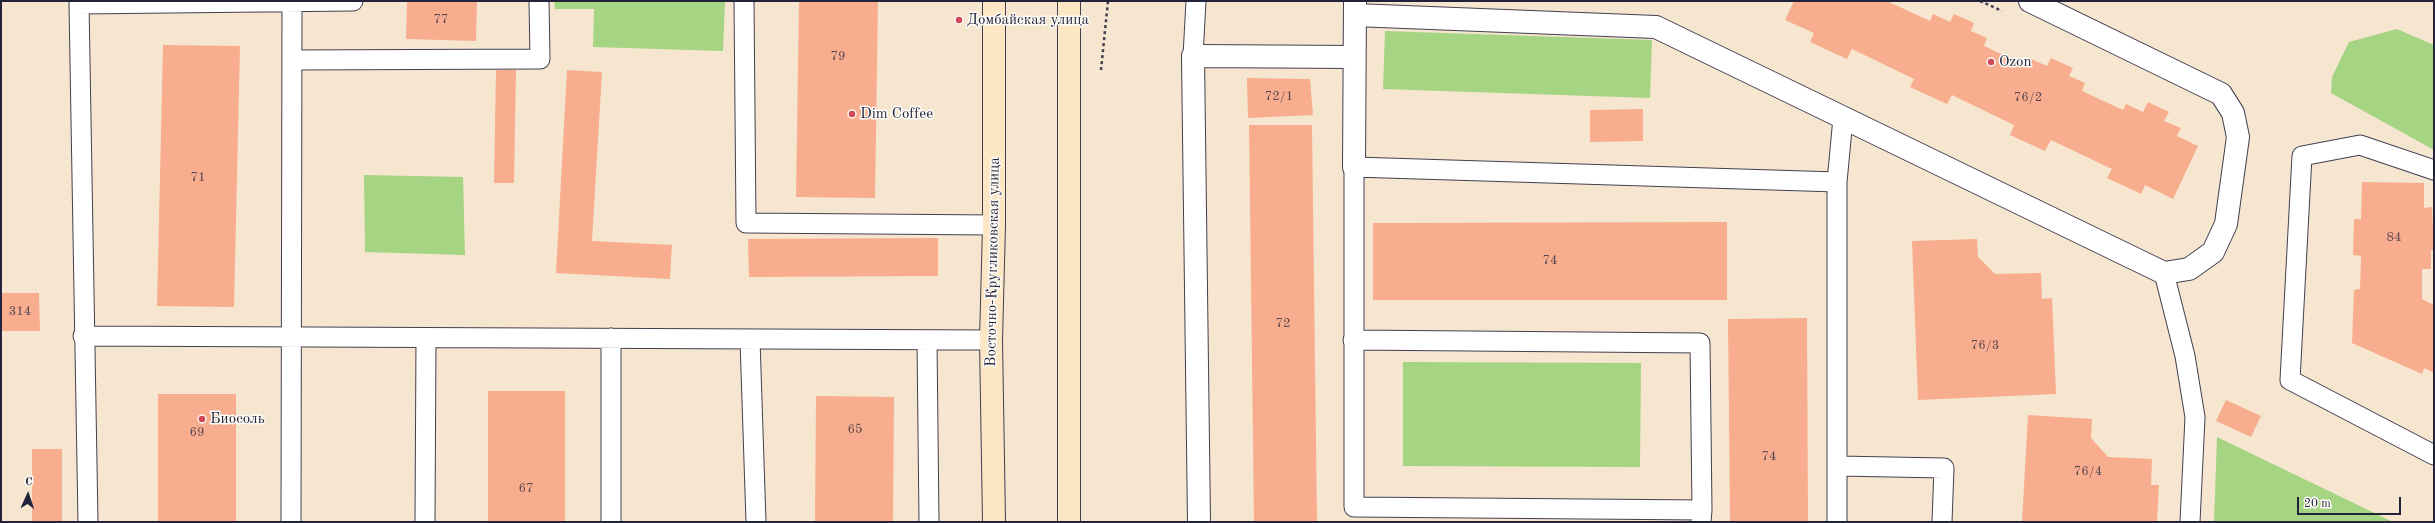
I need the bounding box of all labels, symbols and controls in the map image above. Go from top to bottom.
place label: Домбайская улица [967,11,1089,29]
house number: 77 [433,12,449,28]
marker: Домбайская улица [954,15,964,25]
house number: 79 [830,49,846,65]
place label: Ozon [1999,53,2032,71]
marker: Ozon [1986,57,1996,67]
house number: 72/1 [1265,89,1293,105]
house number: 76/2 [2014,90,2042,106]
place label: Dim Coffee [860,105,933,123]
marker: Dim Coffee [847,109,857,119]
street label: Восточно-Кругликовская улица [982,157,1004,367]
house number: 71 [190,170,206,186]
house number: 84 [2386,230,2402,246]
house number: 74 [1542,253,1558,269]
house number: 314 [9,304,31,320]
house number: 72 [1275,316,1291,332]
house number: 76/3 [1971,338,1999,354]
place label: Биосоль [210,410,265,428]
marker: Биосоль [197,414,207,424]
house number: 65 [847,422,863,438]
house number: 69 [189,425,205,441]
house number: 74 [1761,449,1777,465]
house number: 76/4 [2074,464,2102,480]
north arrow [8,475,48,515]
text: С [25,477,33,488]
house number: 67 [518,481,534,497]
scale bar [2299,489,2403,515]
text: 20 m [2304,498,2331,510]

